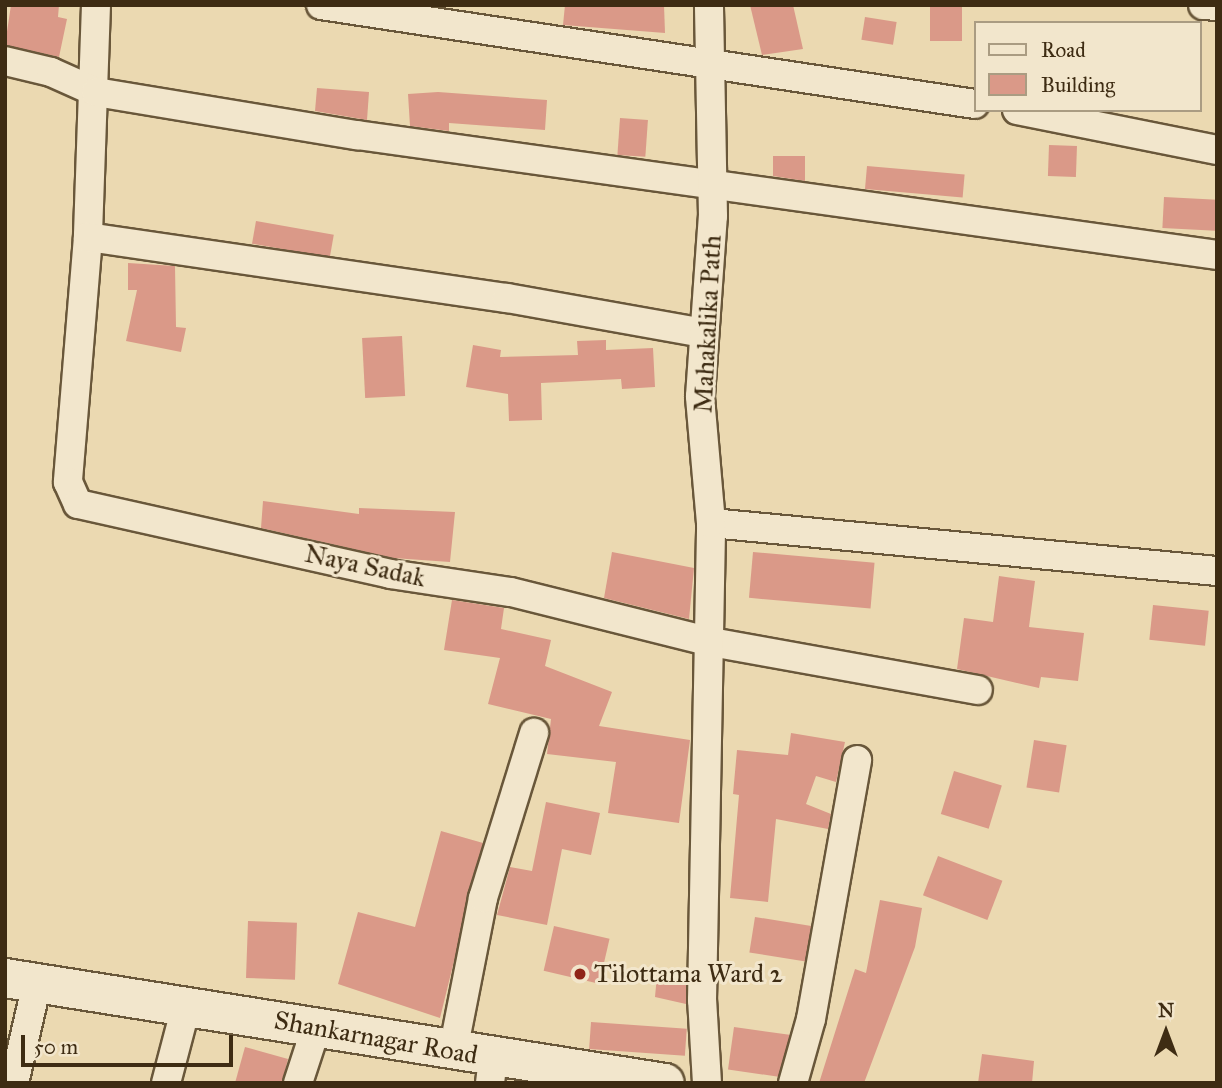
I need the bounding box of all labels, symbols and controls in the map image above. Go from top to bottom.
legend [974,21,1201,112]
text: Road [1041,37,1086,63]
text: Building [1041,72,1115,98]
street label: Mahakalika Path [688,234,728,414]
street label: Naya Sadak [302,538,428,594]
place label: Tilottama Ward 2 [594,958,783,990]
marker: Tilottama Ward 2 [572,966,588,982]
north arrow [1131,997,1201,1067]
text: N [1158,999,1174,1022]
street label: Shankarnagar Road [272,1005,480,1071]
scale bar [24,1021,236,1066]
text: 50 m [34,1034,78,1060]

